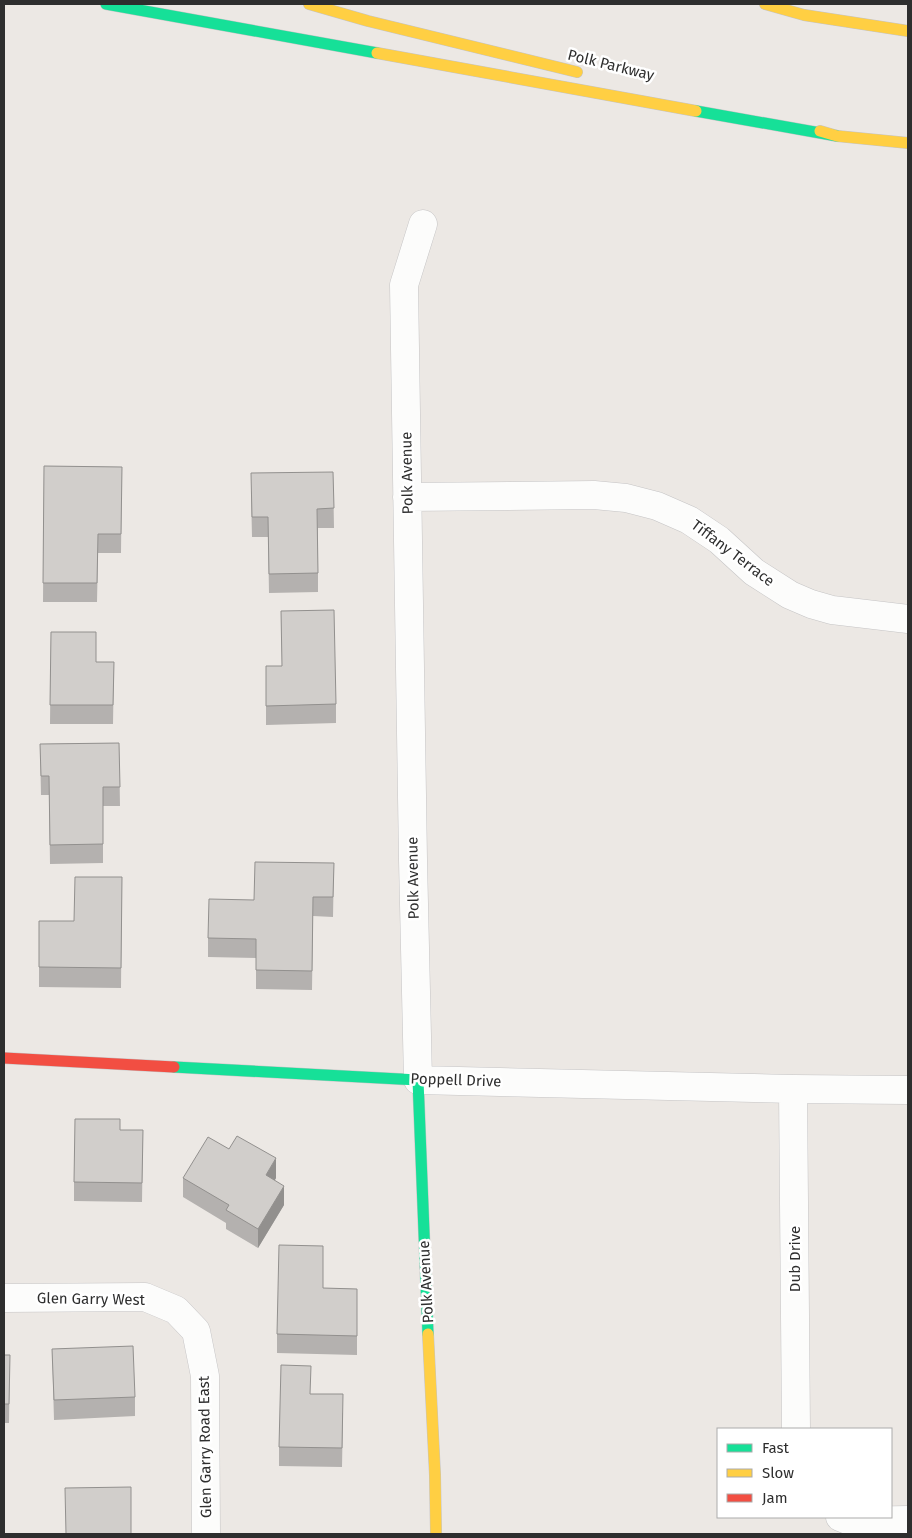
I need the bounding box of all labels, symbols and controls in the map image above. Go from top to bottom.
street label: Polk Parkway [566,46,657,85]
street label: Polk Avenue [397,431,417,515]
street label: Tiffany Terrace [688,516,778,590]
street label: Polk Avenue [403,836,423,920]
street label: Poppell Drive [410,1069,502,1091]
street label: Dub Drive [786,1226,804,1292]
street label: Polk Avenue [415,1240,437,1324]
street label: Glen Garry West [37,1289,146,1309]
street label: Glen Garry Road East [195,1375,215,1518]
legend [717,1428,892,1518]
text: Fast [762,1439,789,1457]
text: Slow [762,1464,794,1482]
text: Jam [762,1489,788,1507]

